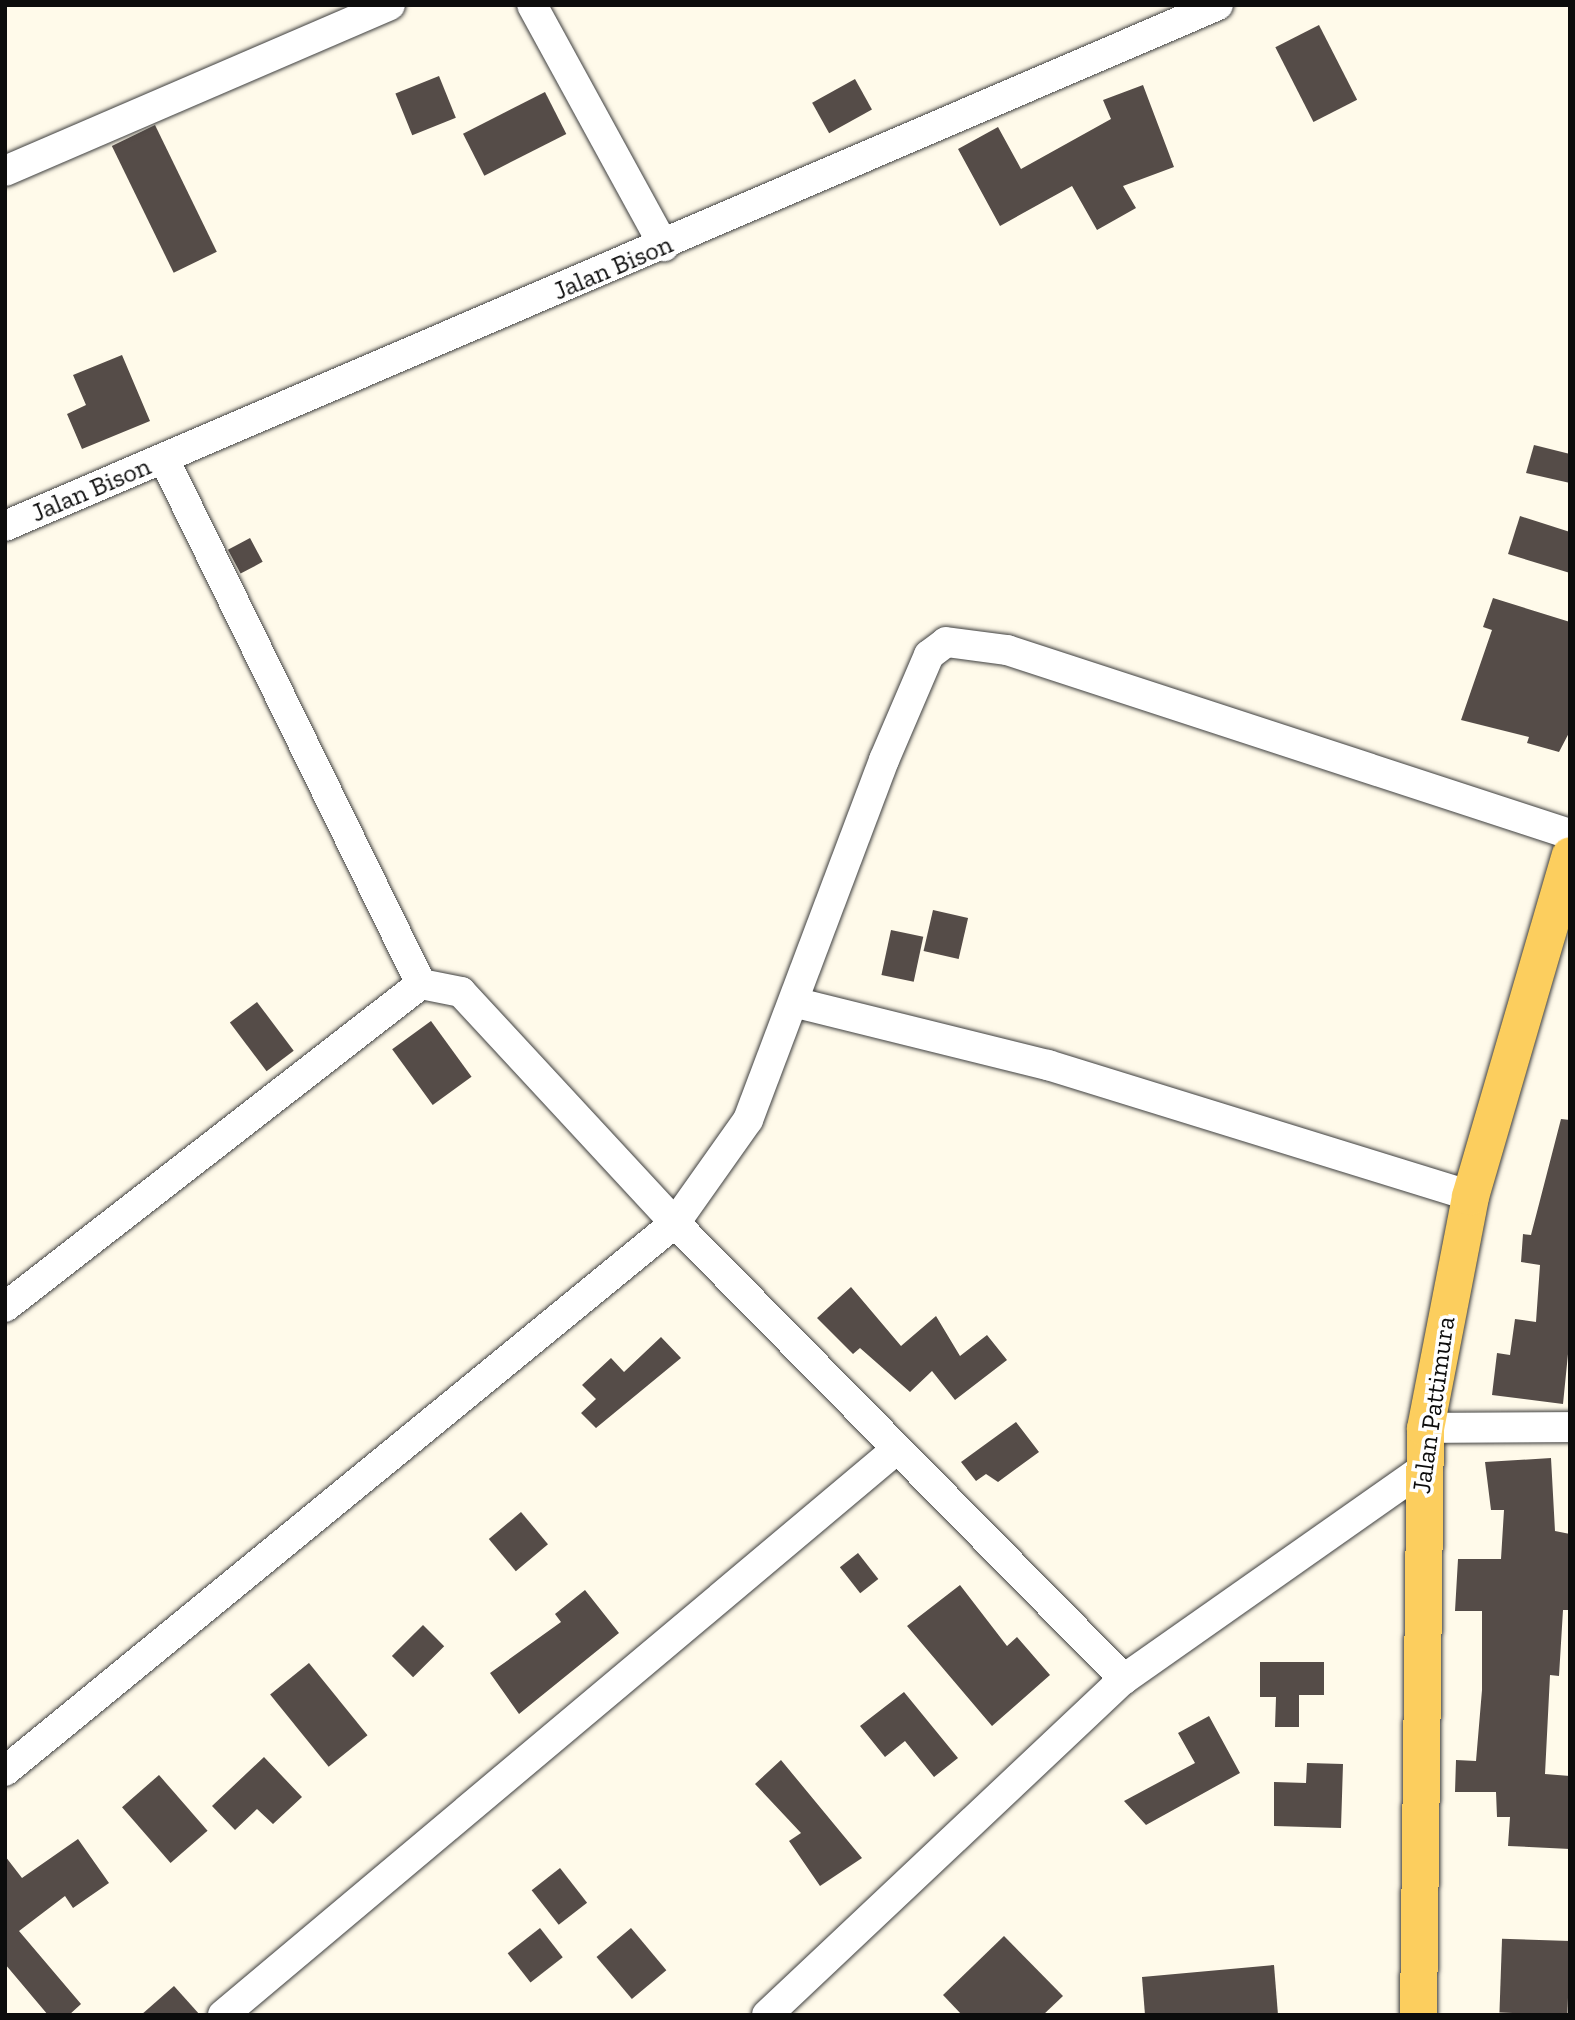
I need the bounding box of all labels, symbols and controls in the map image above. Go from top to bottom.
street label: Jalan Bison [549,229,677,307]
street label: Jalan Bison [27,451,155,529]
street label: Jalan Pattimura [1406,1315,1462,1495]

